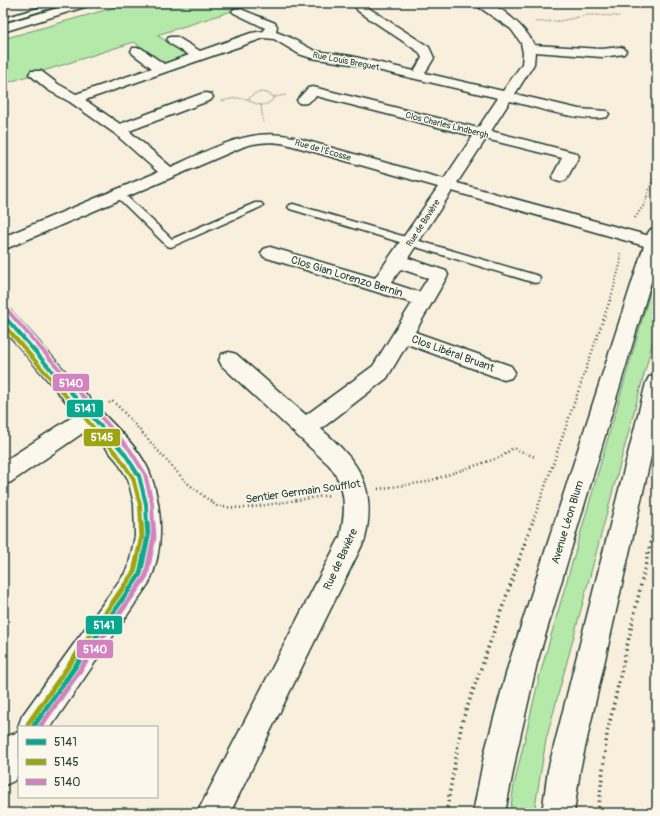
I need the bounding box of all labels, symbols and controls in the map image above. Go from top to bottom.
street label: Rue Louis Breguet [312,50,381,73]
street label: Clos Charles Lindbergh [404,110,490,141]
street label: Rue de l'Écosse [294,137,353,164]
street label: Rue de Bavière [404,197,443,249]
street label: Clos Gian Lorenzo Bernin [289,253,404,300]
street label: Clos Libéral Bruant [410,332,497,375]
line badge: 5140 [52,373,90,392]
text: 5140 [59,377,84,390]
line badge: 5141 [66,399,104,418]
text: 5141 [75,402,95,415]
line badge: 5145 [83,428,121,447]
text: 5145 [91,431,113,444]
street label: Sentier Germain Soufflot [245,477,362,506]
street label: Avenue Léon Blum [549,479,586,565]
street label: Rue de Bavière [321,526,361,592]
line badge: 5141 [85,615,123,635]
text: 5141 [94,619,114,632]
line badge: 5140 [76,639,114,659]
text: 5140 [83,643,108,656]
legend [18,726,158,798]
text: 5141 [54,735,77,750]
text: 5145 [54,755,79,770]
text: 5140 [54,775,80,790]

